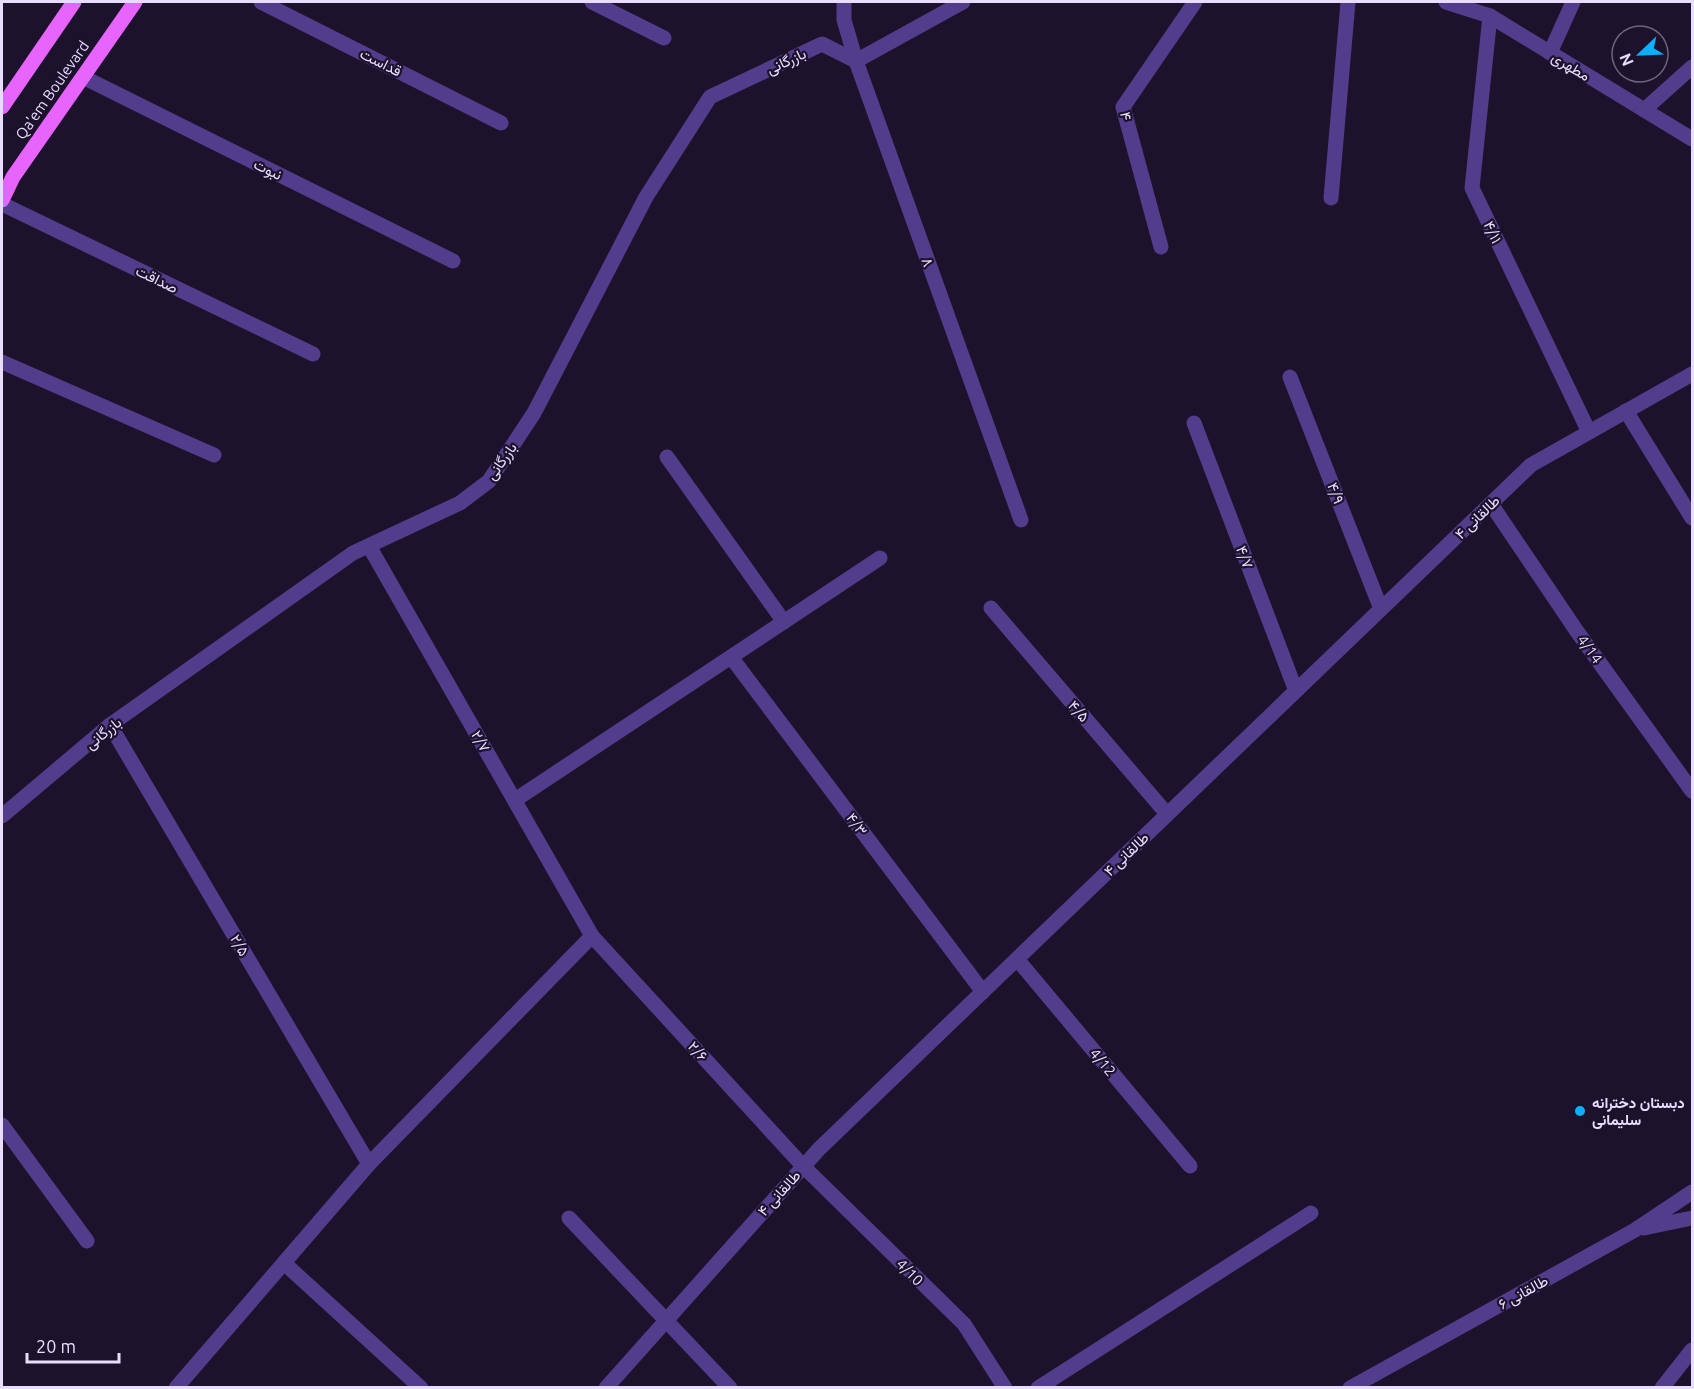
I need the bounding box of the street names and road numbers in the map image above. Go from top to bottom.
street label: Qa'em Boulevard [12,38,92,142]
street label: قداست [358,44,405,80]
street label: بازرگانی [764,45,809,79]
street label: مطهری [1548,48,1593,86]
street label: ۴ [1117,111,1135,122]
street label: نبوت [251,155,285,184]
street label: ۴/۱۱ [1480,218,1506,246]
street label: ۸ [919,255,938,269]
street label: صداقت [133,262,181,296]
street label: بازرگانی [482,439,522,484]
street label: ۴/۹ [1324,480,1348,506]
street label: طالقانی ۴ [1451,491,1504,544]
street label: ۴/۷ [1233,543,1257,571]
street label: 4/14 [1574,632,1606,666]
street label: ۴/۵ [1065,697,1093,725]
street label: بازرگانی [81,713,126,754]
street label: ۲/۷ [468,727,494,755]
street label: ۴/۳ [843,809,871,839]
street label: طالقانی ۴ [1100,828,1153,881]
street label: ۲/۵ [227,931,253,959]
street label: ۲/۶ [685,1038,711,1064]
street label: 4/12 [1087,1045,1119,1079]
street label: طالقانی ۴ [754,1167,805,1221]
street label: 4/10 [893,1255,927,1289]
street label: طالقانی ۶ [1495,1271,1552,1314]

